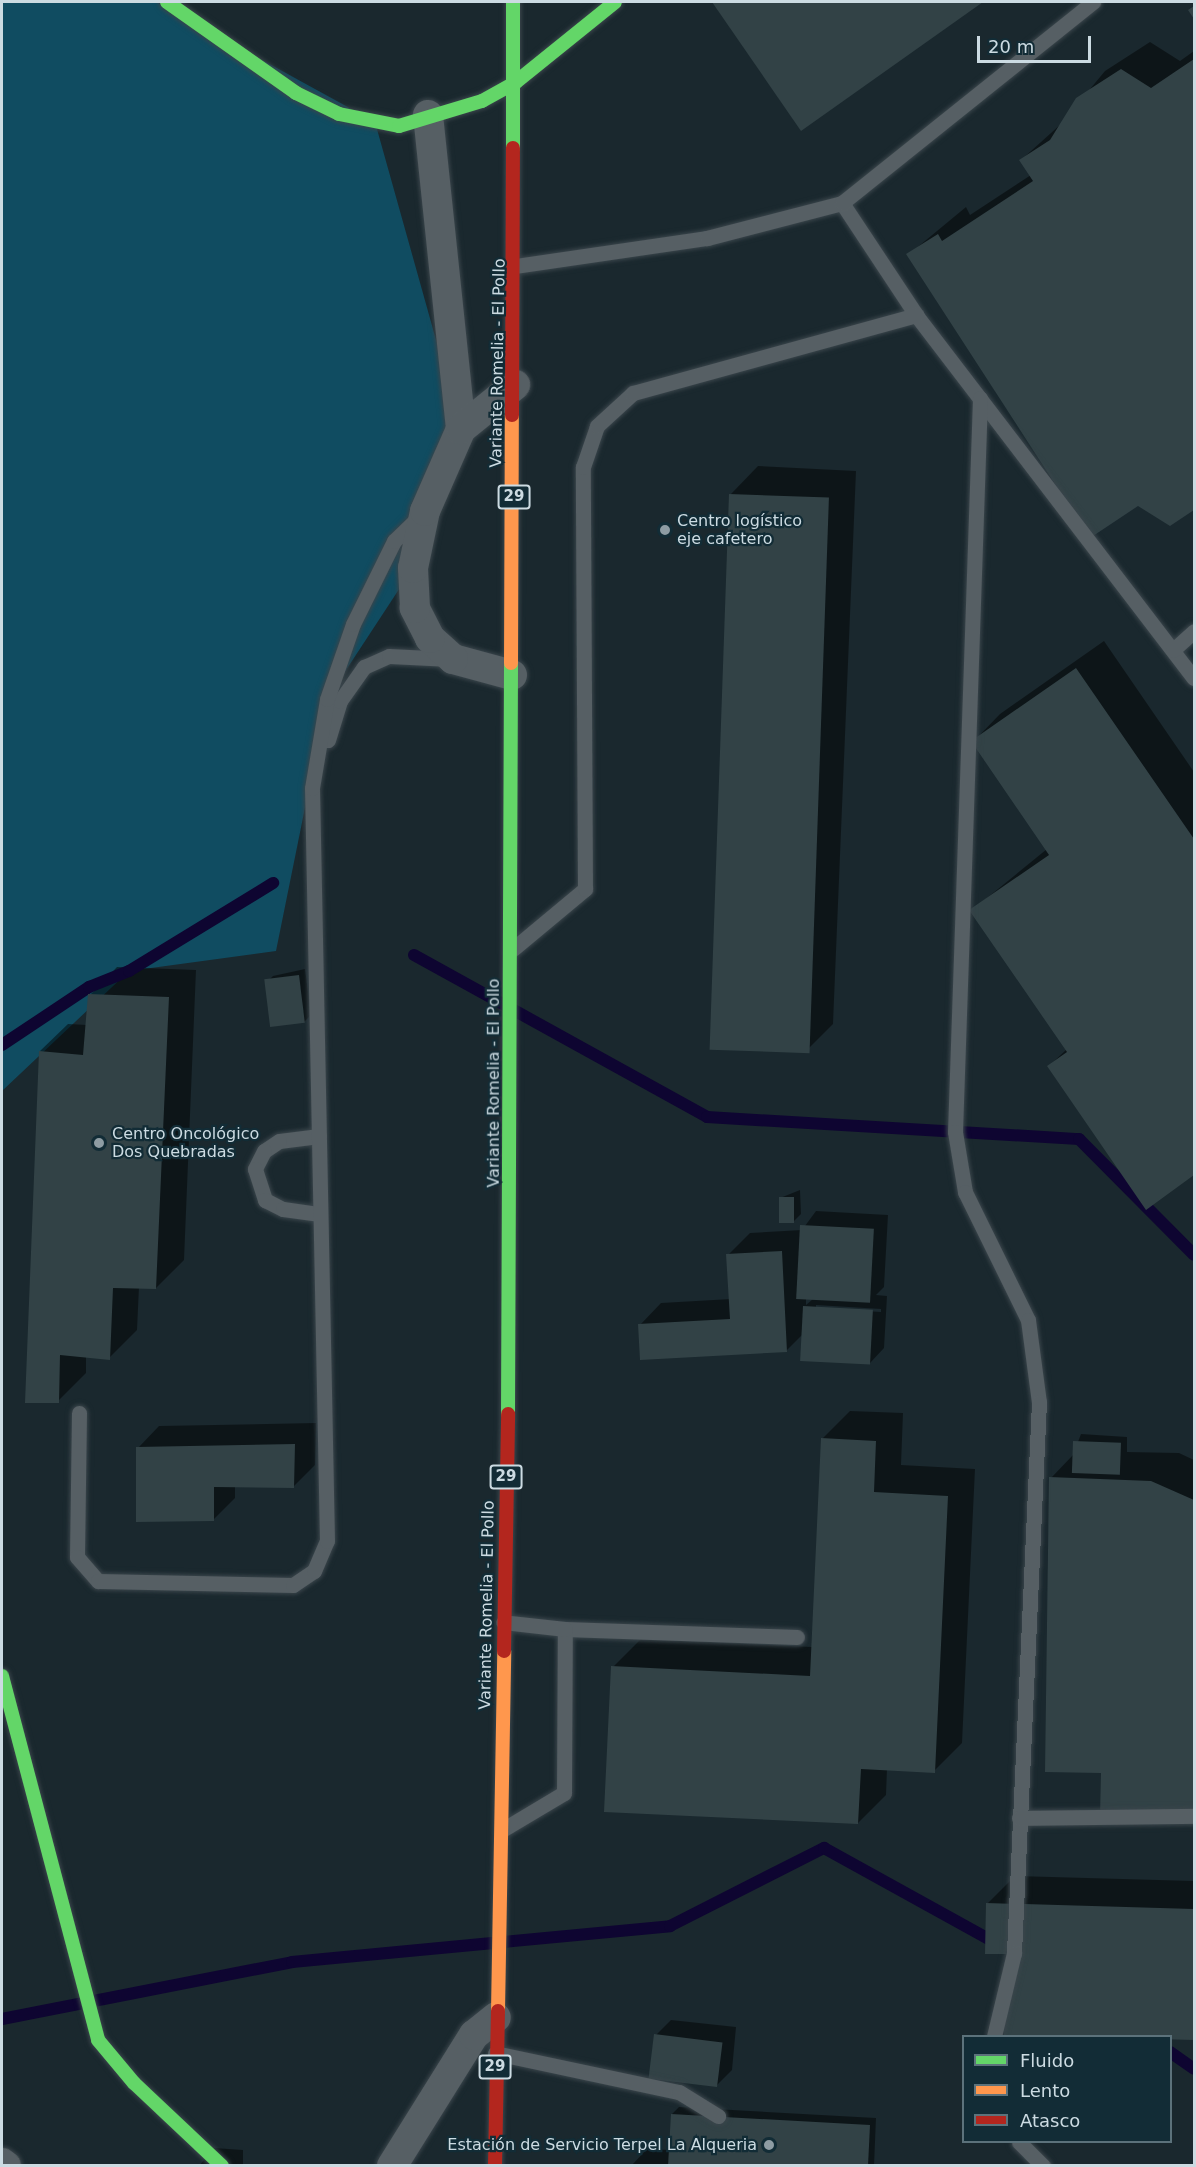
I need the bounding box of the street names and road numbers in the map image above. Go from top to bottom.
street label: Variante Romelia - El Pollo [487,258,509,468]
road number: 29 [498,485,530,509]
street label: Variante Romelia - El Pollo [484,978,504,1188]
road number: 29 [490,1465,522,1489]
street label: Variante Romelia - El Pollo [476,1500,498,1710]
road number: 29 [478,2055,512,2079]

